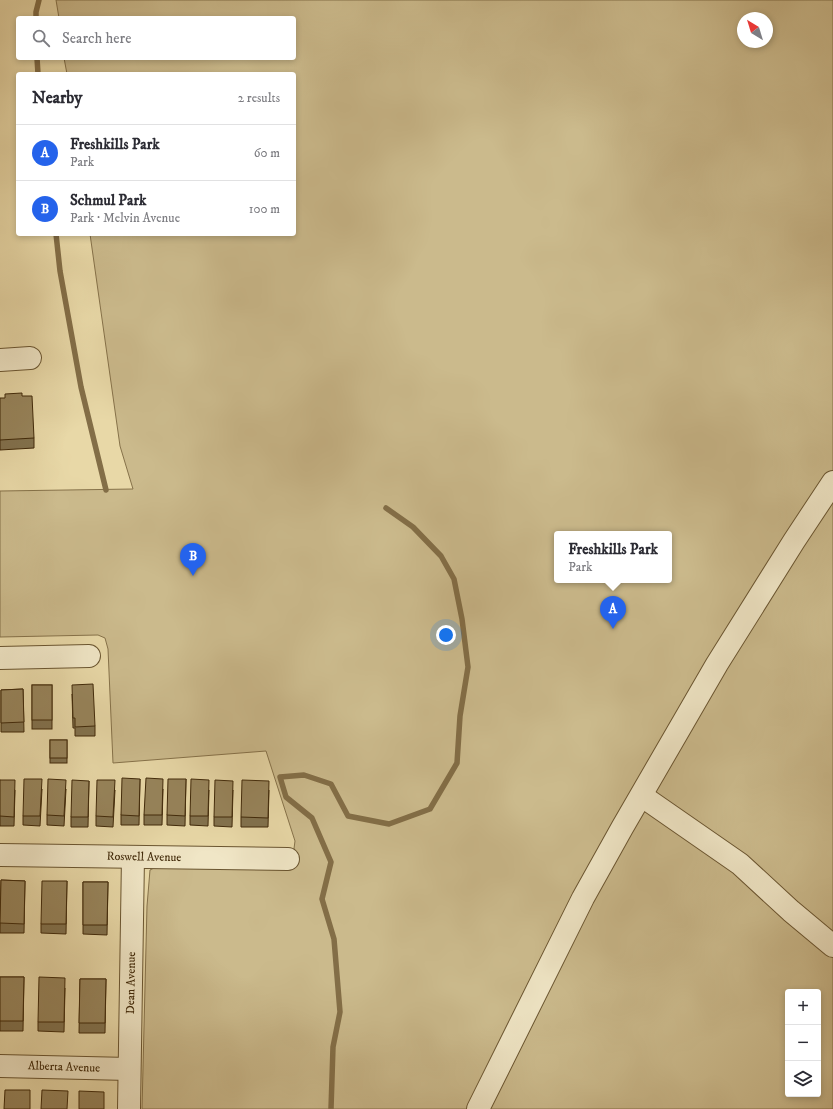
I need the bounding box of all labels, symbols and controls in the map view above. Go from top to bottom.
north arrow [737,12,773,48]
search box [16,16,296,60]
icon: search [30,27,52,49]
text: Search here [62,29,131,48]
text: Nearby [32,87,82,109]
text: 2 results [238,90,280,106]
text: Freshkills Park [70,135,160,154]
text: A [41,145,49,161]
text: 60 m [254,145,280,161]
text: Park [70,154,94,170]
text: Schmul Park [70,191,146,210]
text: B [41,201,49,217]
text: 100 m [249,201,280,217]
text: Park · Melvin Avenue [70,210,180,226]
popup [554,531,672,583]
text: Freshkills Park [568,540,658,559]
pin: B [180,543,206,576]
text: Park [568,559,592,575]
pin: A [600,596,626,629]
your location [436,625,456,645]
street label: Roswell Avenue [106,849,182,865]
street label: Dean Avenue [123,952,139,1014]
map controls [785,989,821,1097]
button: + [785,989,821,1025]
button: − [785,1025,821,1061]
street label: Alberta Avenue [28,1058,100,1076]
button: layers [785,1061,821,1097]

